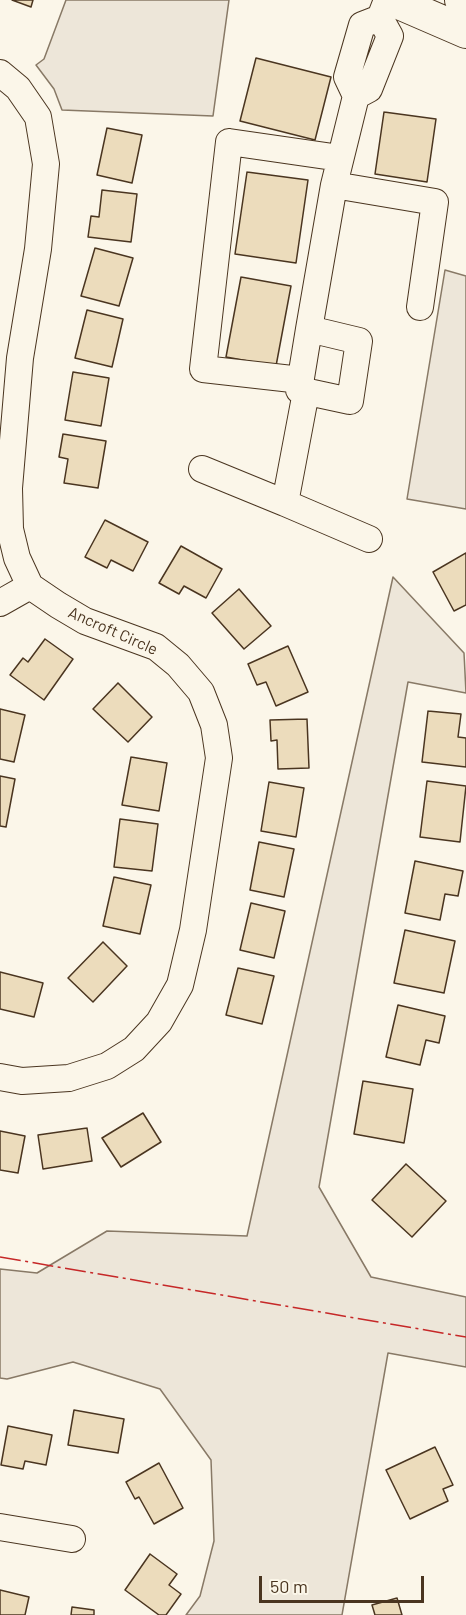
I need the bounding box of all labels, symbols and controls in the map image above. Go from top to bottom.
street label: Ancroft Circle [65,603,161,659]
scale bar [262,1564,427,1602]
text: 50 m [270,1575,308,1597]

